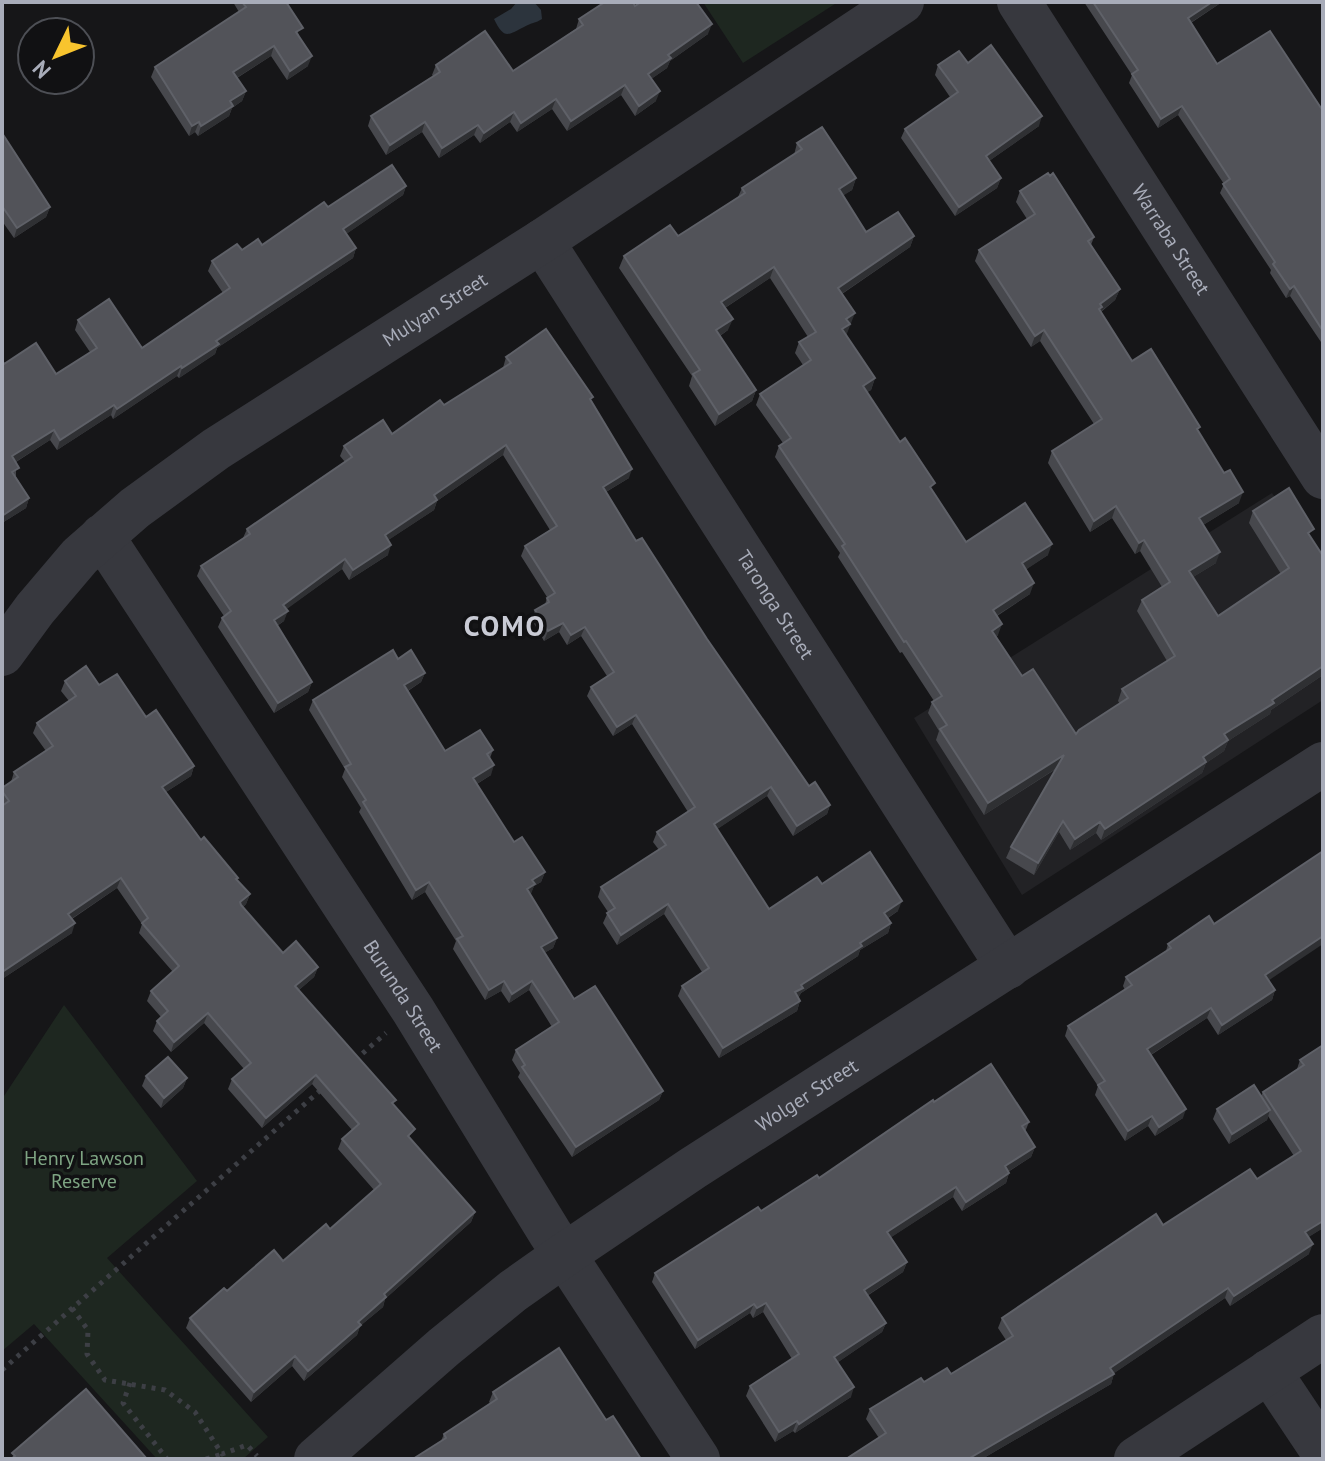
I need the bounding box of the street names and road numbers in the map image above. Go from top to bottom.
street label: Warraba Street [1126,179,1216,300]
street label: Mulyan Street [378,266,492,352]
street label: Taronga Street [731,545,820,664]
street label: Burunda Street [358,935,449,1057]
street label: Wolger Street [751,1053,863,1138]

